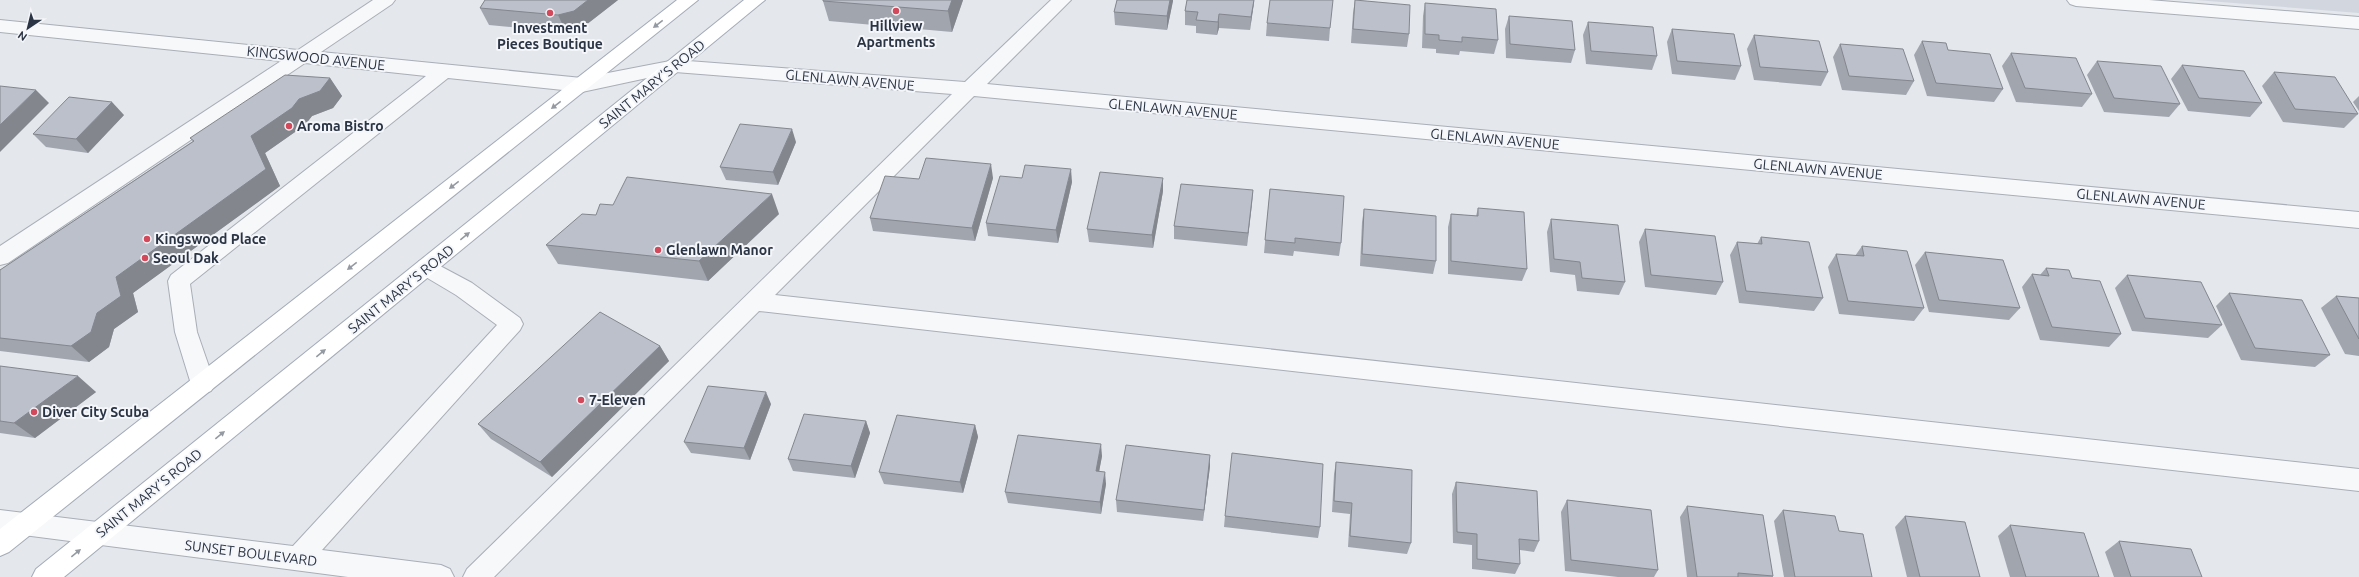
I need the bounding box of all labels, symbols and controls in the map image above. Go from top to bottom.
marker: Hillview Apartments [891,6,901,16]
north arrow [8,8,48,48]
marker: Investment Pieces Boutique [545,8,555,18]
place label: Hillview Apartments [857,18,936,50]
place label: Investment Pieces Boutique [497,20,603,52]
one-way arrow [653,20,664,28]
text: N [15,29,29,43]
street label: SAINT MARY’S ROAD [596,36,708,132]
street label: KINGSWOOD AVENUE [246,43,386,73]
street label: GLENLAWN AVENUE [785,66,915,94]
street label: GLENLAWN AVENUE [1108,95,1238,123]
one-way arrow [551,100,562,109]
place label: Aroma Bistro [297,118,384,134]
marker: Aroma Bistro [284,121,294,131]
street label: GLENLAWN AVENUE [1430,125,1560,153]
street label: GLENLAWN AVENUE [1753,155,1883,183]
one-way arrow [449,181,460,190]
street label: GLENLAWN AVENUE [2076,185,2206,213]
place label: Kingswood Place [155,231,266,247]
one-way arrow [460,232,471,241]
marker: Kingswood Place [142,234,152,244]
street label: SAINT MARY’S ROAD [345,241,457,337]
place label: Glenlawn Manor [666,242,773,258]
marker: Glenlawn Manor [653,245,663,255]
place label: Seoul Dak [153,250,219,266]
marker: Seoul Dak [140,253,150,263]
one-way arrow [347,262,358,270]
one-way arrow [316,349,326,358]
place label: 7-Eleven [589,392,646,408]
marker: 7-Eleven [576,395,586,405]
place label: Diver City Scuba [42,404,149,420]
marker: Diver City Scuba [29,407,39,417]
one-way arrow [215,431,225,440]
street label: SAINT MARY’S ROAD [93,445,205,541]
street label: SUNSET BOULEVARD [184,537,318,569]
one-way arrow [70,548,81,557]

